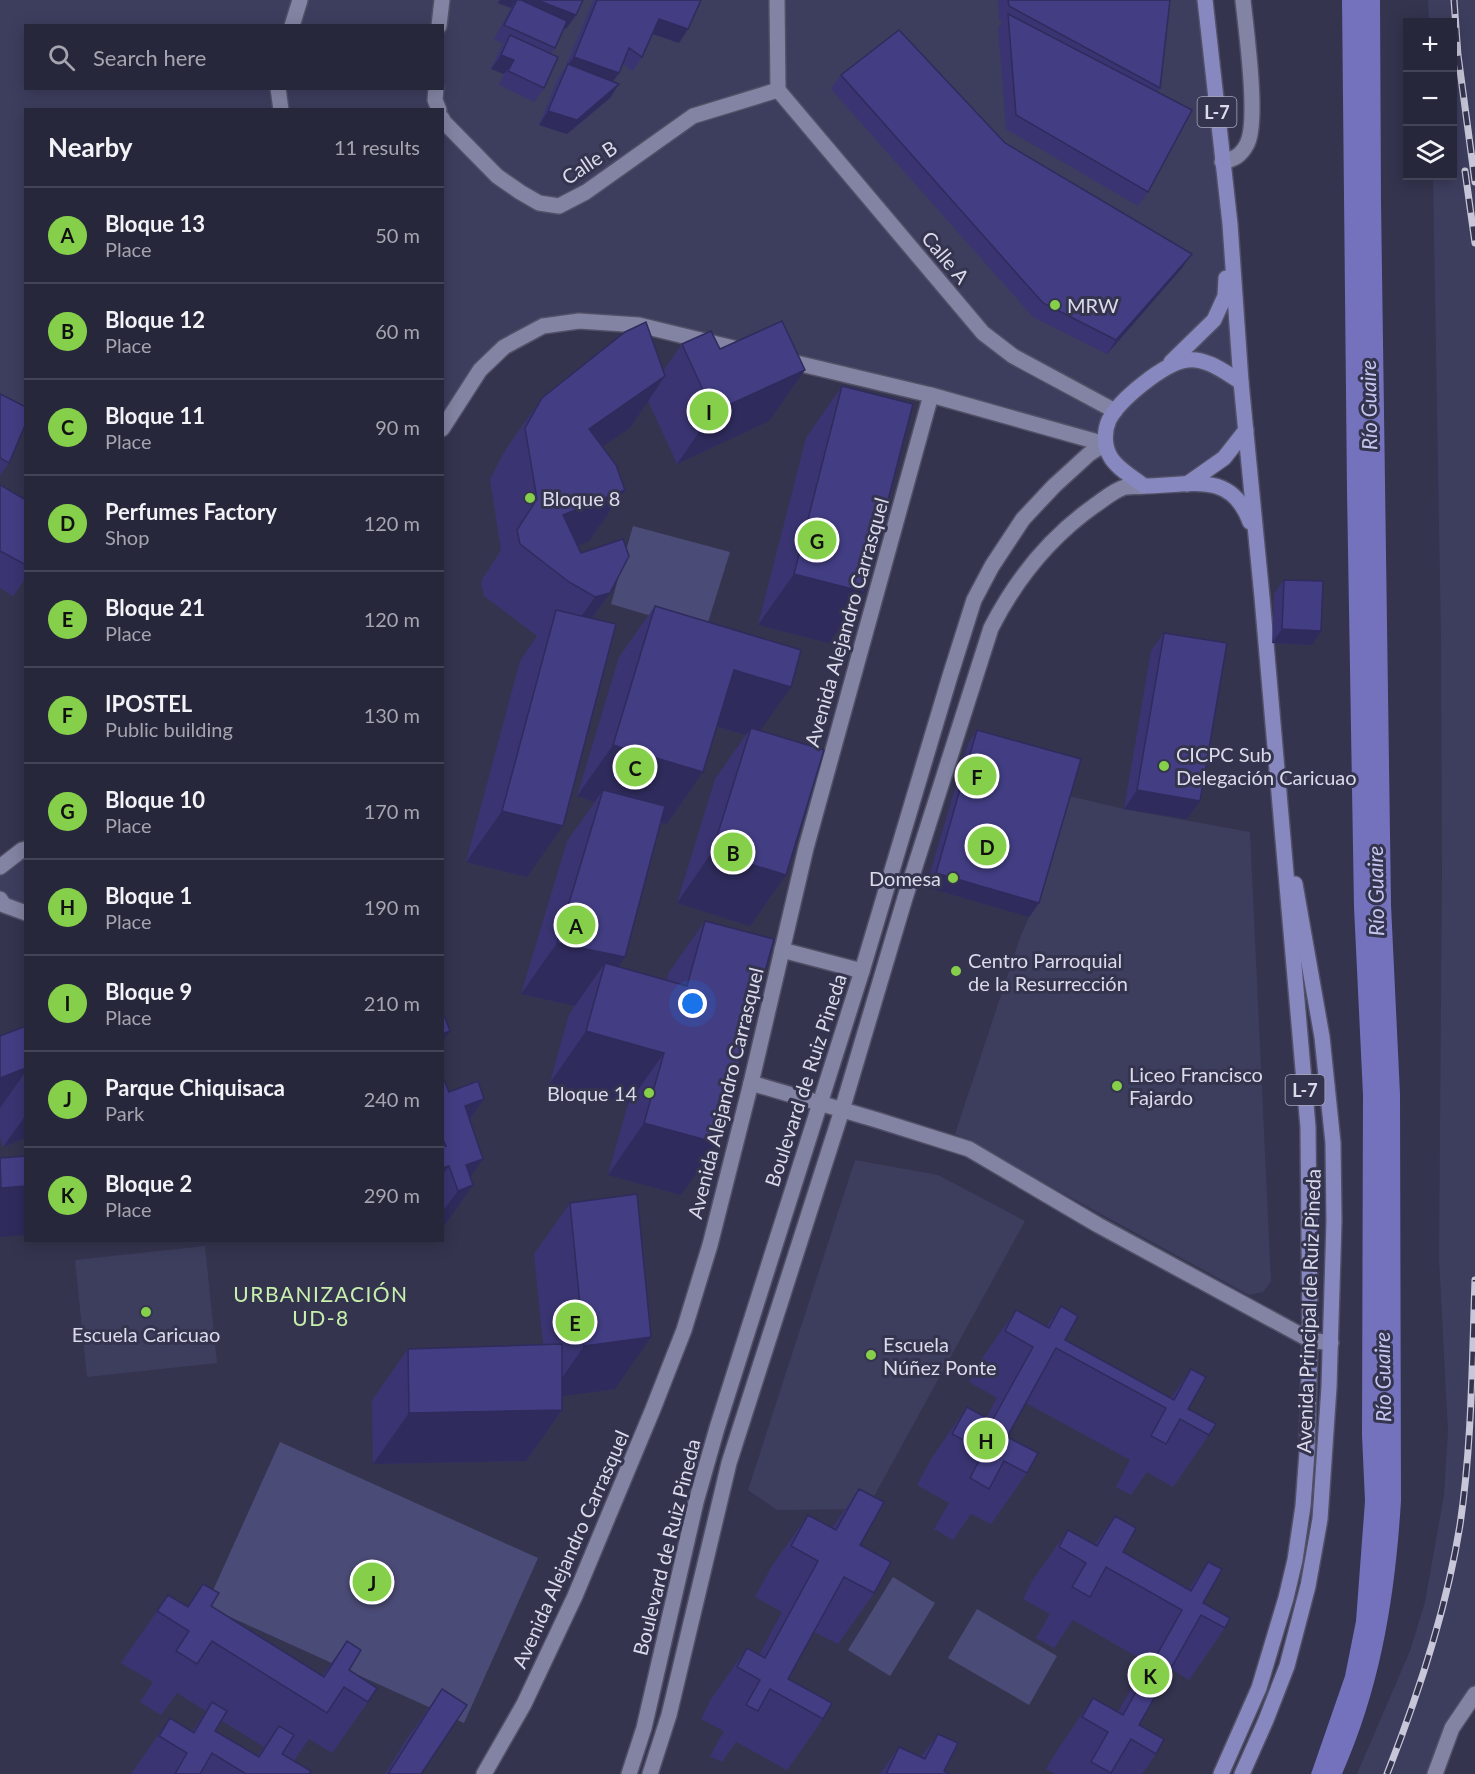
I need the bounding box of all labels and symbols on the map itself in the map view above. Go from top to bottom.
road number: L-7 [1198,97,1236,127]
street label: Calle B [557,135,621,189]
street label: Calle A [917,226,975,289]
place label: MRW [1067,293,1119,317]
marker: MRW [1048,298,1062,312]
water label: Río Guaire [1355,360,1381,450]
pin: I [690,388,728,434]
place label: Bloque 8 [542,486,620,510]
marker: Bloque 8 [523,491,537,505]
street label: Avenida Alejandro Carrasquel [799,495,893,749]
pin: G [798,518,836,562]
place label: CICPC Sub Delegación Caricuao [1176,742,1357,789]
pin: C [616,744,654,789]
pin: F [958,754,996,798]
marker: CICPC Sub Delegación Caricuao [1157,759,1171,773]
pin: D [968,824,1006,868]
pin: B [714,830,752,874]
water label: Río Guaire [1362,846,1388,936]
place label: Domesa [869,866,941,890]
marker: Domesa [946,871,960,885]
pin: A [556,902,596,948]
place label: Centro Parroquial de la Resurrección [968,948,1128,995]
marker: Centro Parroquial de la Resurrección [949,964,963,978]
street label: Avenida Alejandro Carrasquel [682,965,768,1221]
street label: Boulevard de Ruiz Pineda [759,971,851,1189]
your location [678,989,707,1018]
place label: Liceo Francisco Fajardo [1129,1062,1263,1109]
road number: L-7 [1286,1075,1324,1105]
marker: Liceo Francisco Fajardo [1110,1079,1124,1093]
place label: Bloque 14 [547,1081,637,1105]
marker: Bloque 14 [642,1086,656,1100]
street label: Avenida Principal de Ruiz Pineda [1291,1168,1325,1454]
district label: URBANIZACIÓN UD-8 [233,1281,409,1330]
pin: E [556,1300,594,1344]
marker: Escuela Caricuao [139,1305,153,1319]
place label: Escuela Caricuao [72,1322,220,1346]
place label: Escuela Núñez Ponte [883,1332,997,1379]
water label: Río Guaire [1369,1332,1395,1422]
marker: Escuela Núñez Ponte [864,1348,878,1362]
pin: H [966,1418,1006,1462]
street label: Avenida Alejandro Carrasquel [507,1426,633,1672]
street label: Boulevard de Ruiz Pineda [627,1436,705,1658]
pin: J [352,1560,392,1604]
pin: K [1130,1652,1170,1698]

